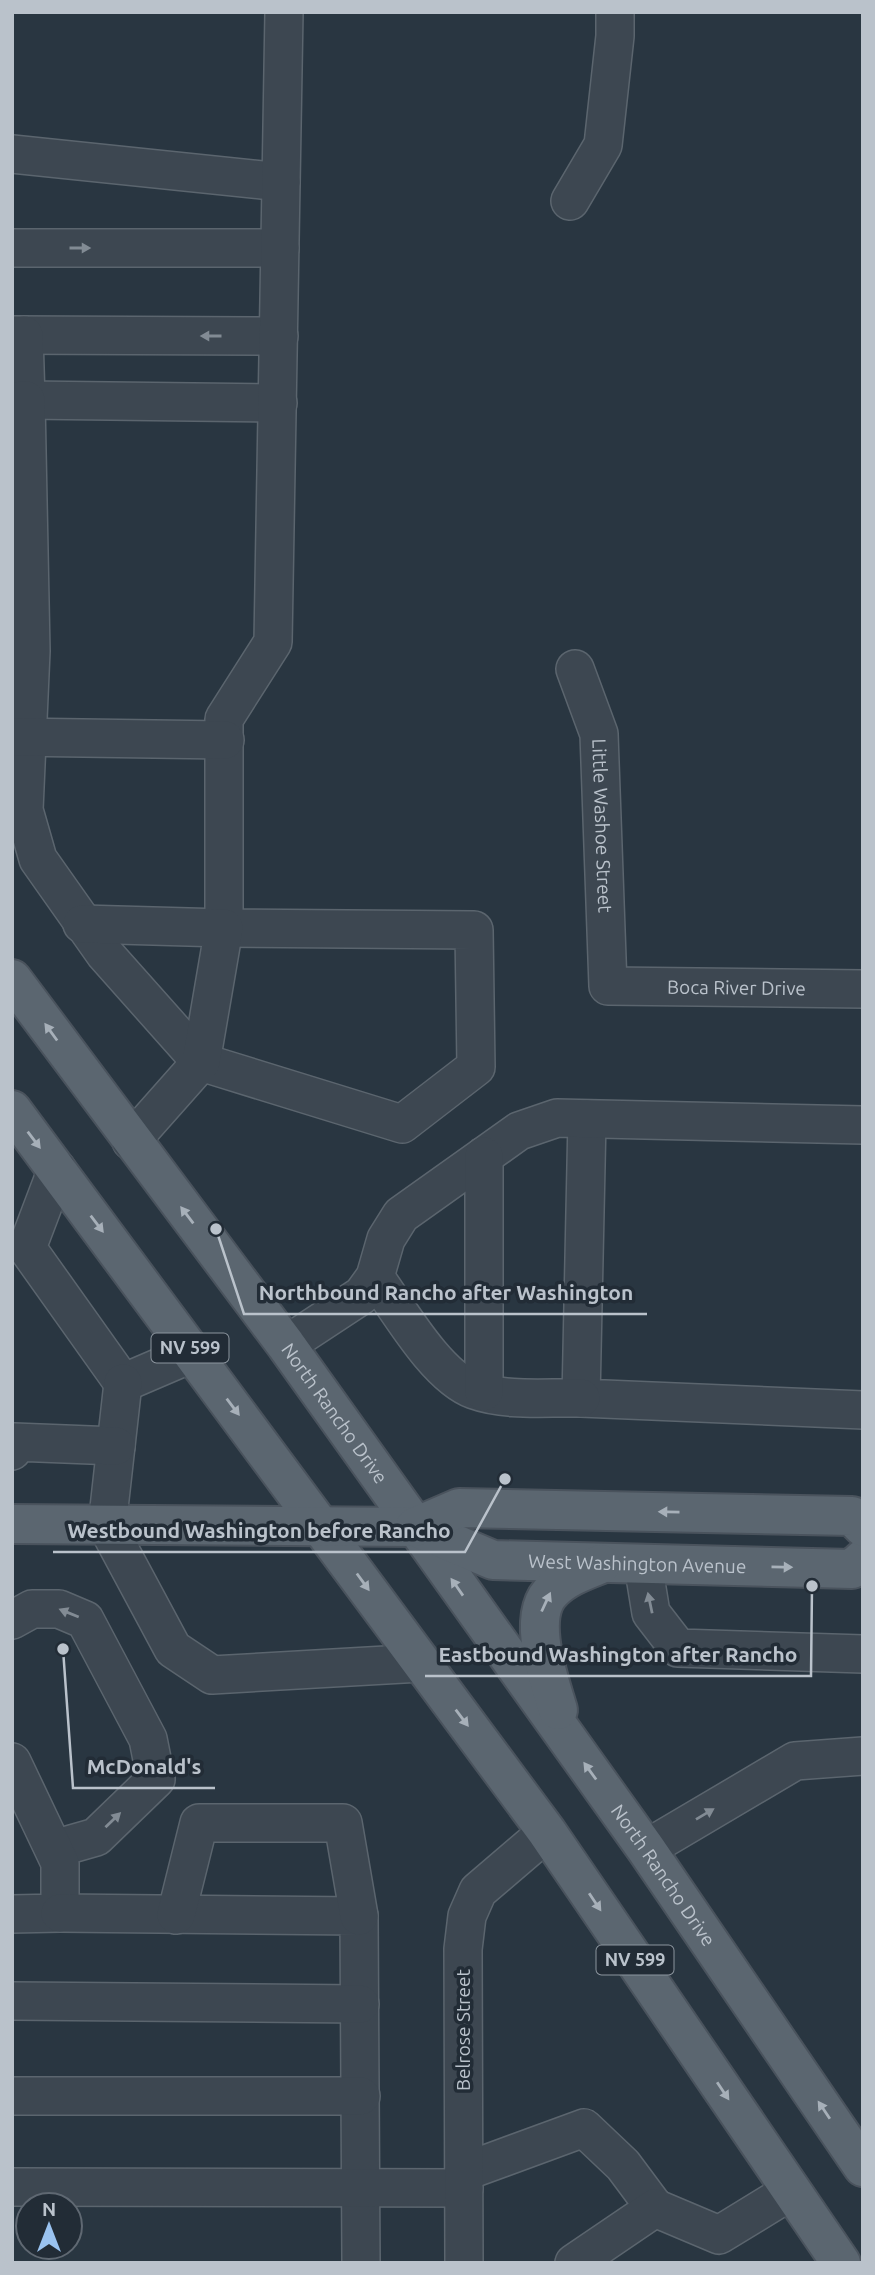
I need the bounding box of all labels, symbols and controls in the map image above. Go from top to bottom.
one-way arrow [70,242,92,254]
one-way arrow [199,330,221,342]
street label: Little Washoe Street [588,738,616,914]
street label: Boca River Drive [667,976,806,999]
one-way arrow [45,1023,59,1041]
one-way arrow [27,1131,41,1149]
one-way arrow [180,1206,195,1224]
one-way arrow [90,1215,104,1233]
callout: Northbound Rancho after Washington [244,1272,647,1314]
text: Northbound Rancho after Washington [259,1280,633,1304]
road number: NV 599 [152,1334,228,1363]
street label: North Rancho Drive [277,1339,392,1488]
one-way arrow [226,1397,241,1415]
one-way arrow [658,1506,680,1518]
callout: Westbound Washington before Rancho [53,1510,465,1552]
text: Westbound Washington before Rancho [67,1518,451,1542]
street label: West Washington Avenue [528,1550,747,1577]
one-way arrow [771,1561,793,1573]
one-way arrow [356,1573,370,1591]
one-way arrow [450,1578,464,1596]
one-way arrow [644,1591,655,1613]
one-way arrow [540,1592,552,1612]
one-way arrow [58,1608,79,1619]
callout: Eastbound Washington after Rancho [425,1634,811,1676]
text: Eastbound Washington after Rancho [439,1642,797,1666]
one-way arrow [455,1709,469,1727]
callout: McDonald's [73,1746,215,1788]
text: McDonald's [87,1754,201,1778]
one-way arrow [583,1762,597,1780]
street label: North Rancho Drive [607,1800,720,1950]
one-way arrow [695,1809,715,1821]
one-way arrow [105,1811,122,1828]
one-way arrow [588,1893,601,1912]
road number: NV 599 [596,1946,674,1974]
street label: Belrose Street [452,1968,474,2091]
one-way arrow [716,2081,729,2100]
one-way arrow [817,2101,831,2119]
north arrow [14,2191,84,2261]
text: N [42,2198,56,2220]

